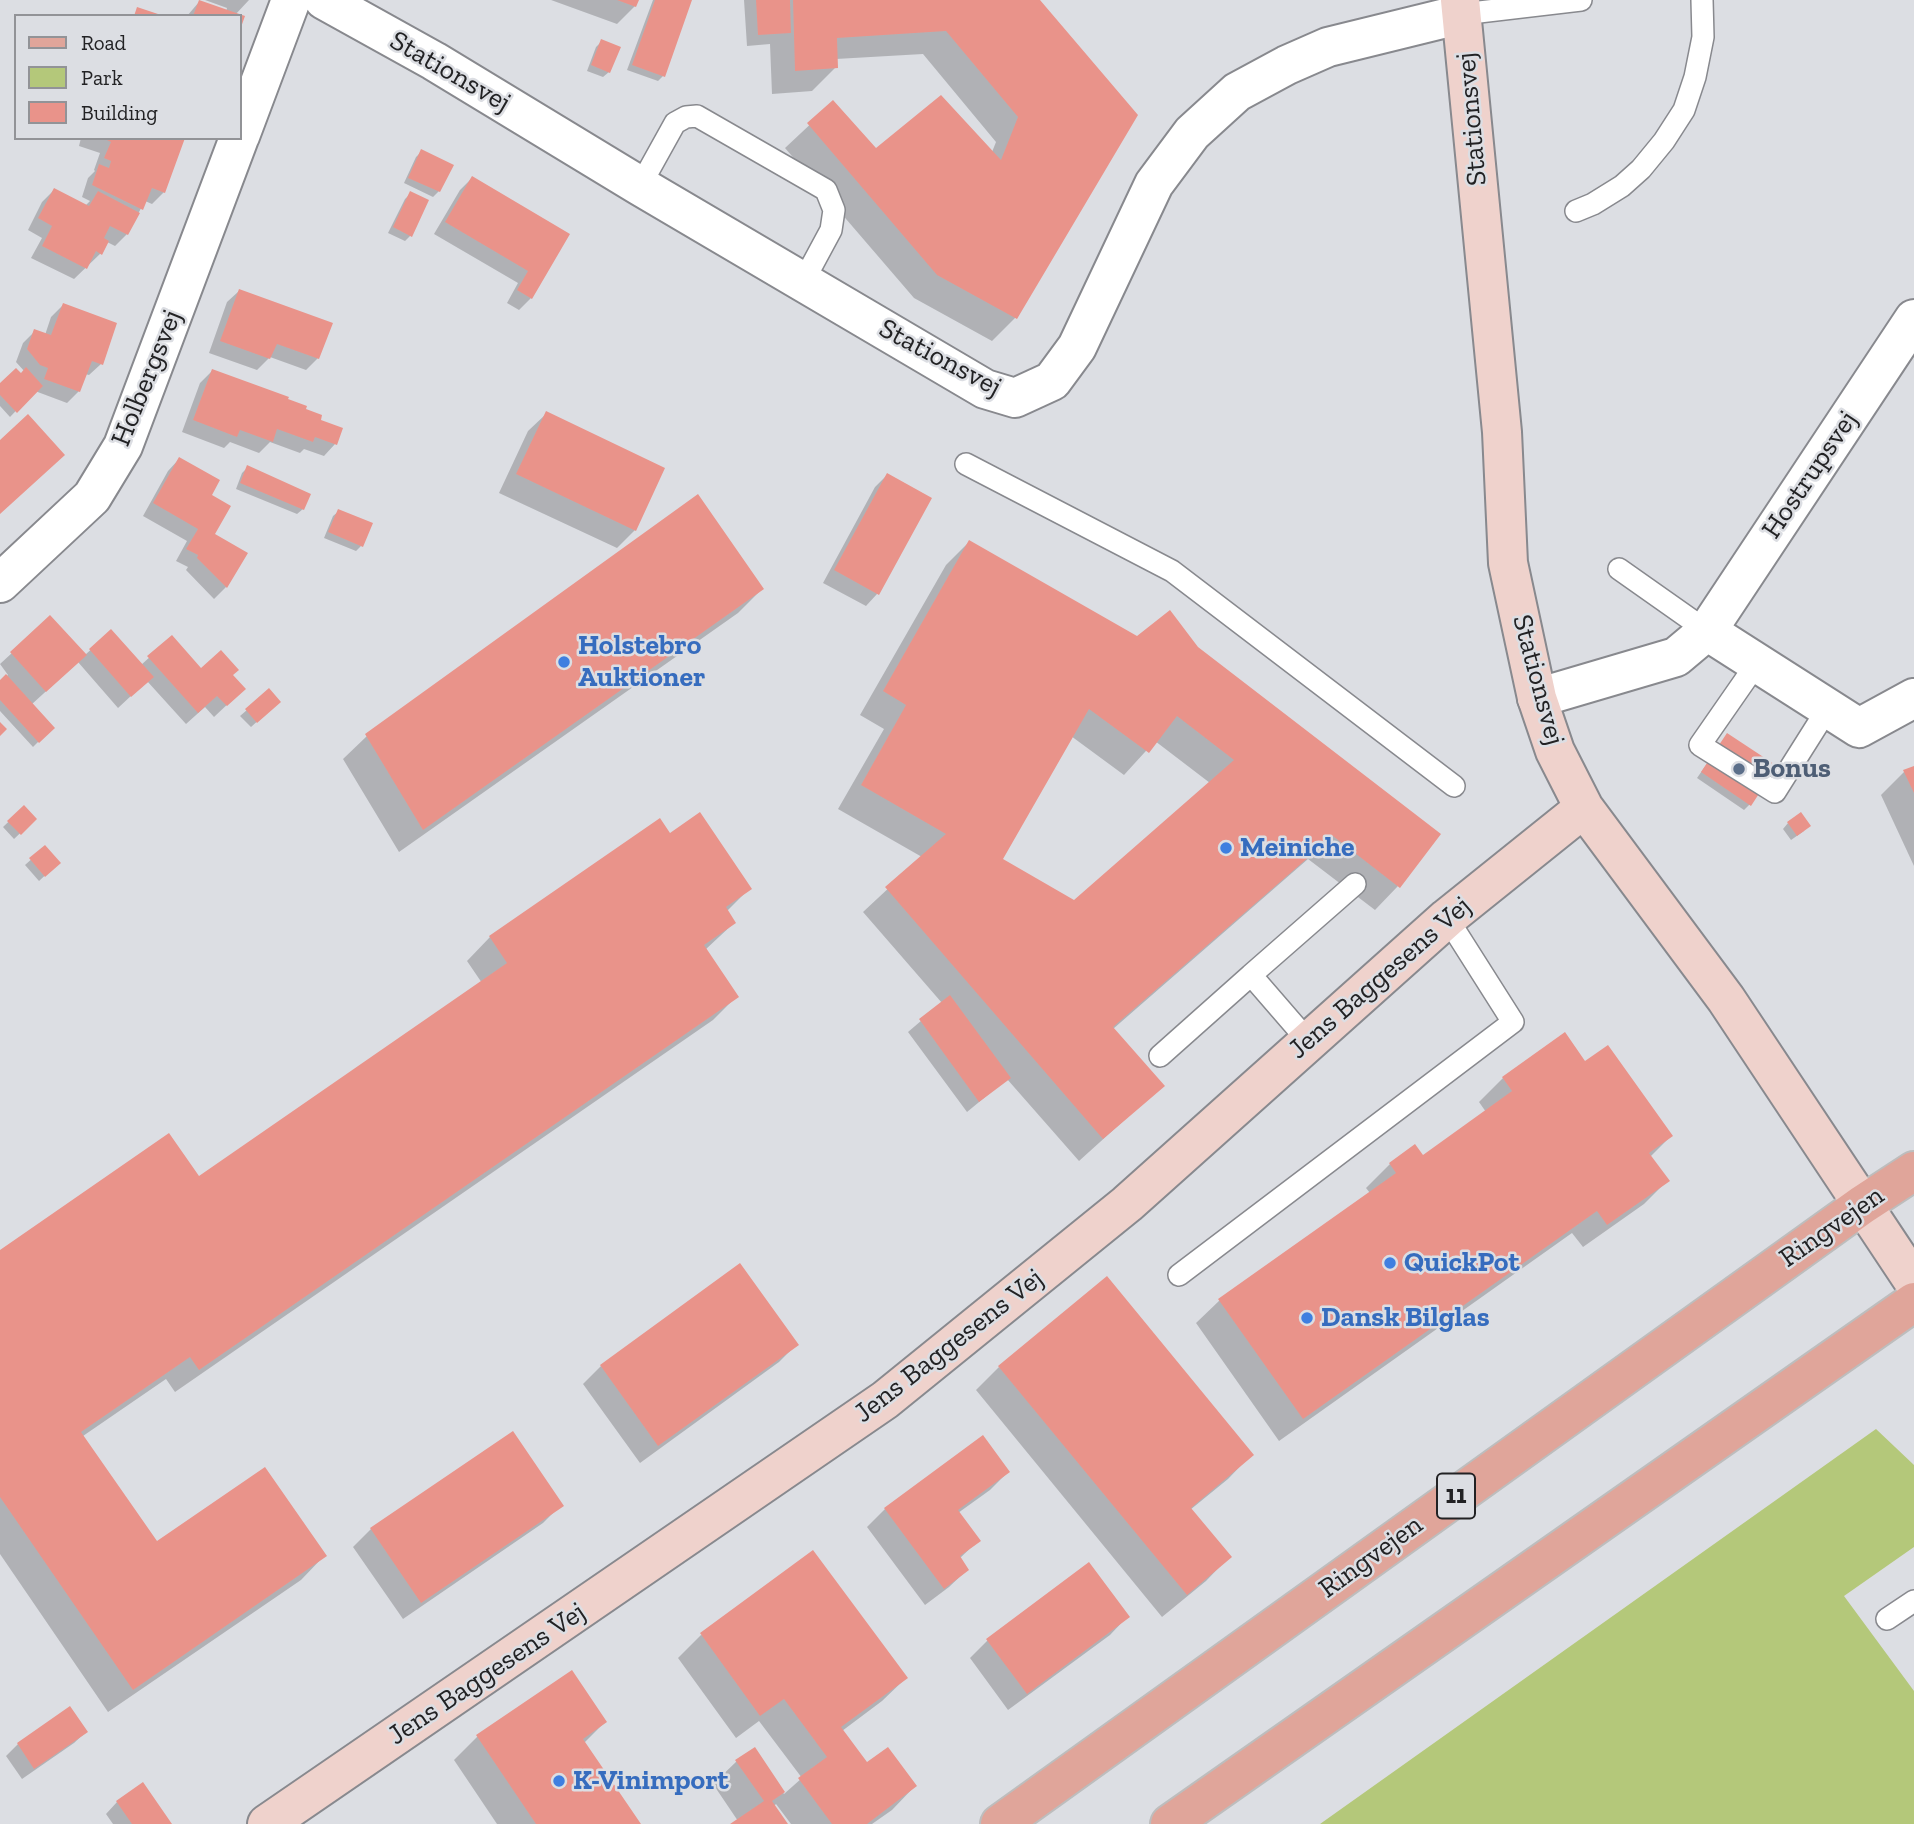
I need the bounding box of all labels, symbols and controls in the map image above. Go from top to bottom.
legend [14,14,242,140]
street label: Stationsvej [384,24,516,120]
text: Road [81,30,126,55]
street label: Stationsvej [1449,51,1495,187]
text: Park [81,65,123,90]
text: Building [81,100,158,125]
street label: Holbergsvej [104,305,190,451]
street label: Stationsvej [873,312,1007,404]
street label: Hostrupsvej [1755,405,1865,545]
street label: Stationsvej [1504,611,1572,749]
place label: Holstebro Auktioner [578,629,705,695]
marker: Holstebro Auktioner [556,654,572,670]
place label: Bonus [1753,752,1831,786]
marker: Bonus [1731,761,1747,777]
place label: Meiniche [1240,831,1355,865]
marker: Meiniche [1218,840,1234,856]
street label: Jens Baggesens Vej [1282,890,1478,1066]
street label: Ringvejen [1773,1179,1891,1275]
place label: QuickPot [1404,1246,1520,1280]
marker: QuickPot [1382,1255,1398,1271]
street label: Jens Baggesens Vej [848,1262,1050,1430]
place label: Dansk Bilglas [1321,1301,1490,1335]
marker: Dansk Bilglas [1299,1310,1315,1326]
road number: 11 [1437,1474,1475,1518]
street label: Ringvejen [1313,1508,1429,1606]
street label: Jens Baggesens Vej [382,1596,592,1752]
place label: K-Vinimport [573,1764,729,1798]
marker: K-Vinimport [551,1773,567,1789]

